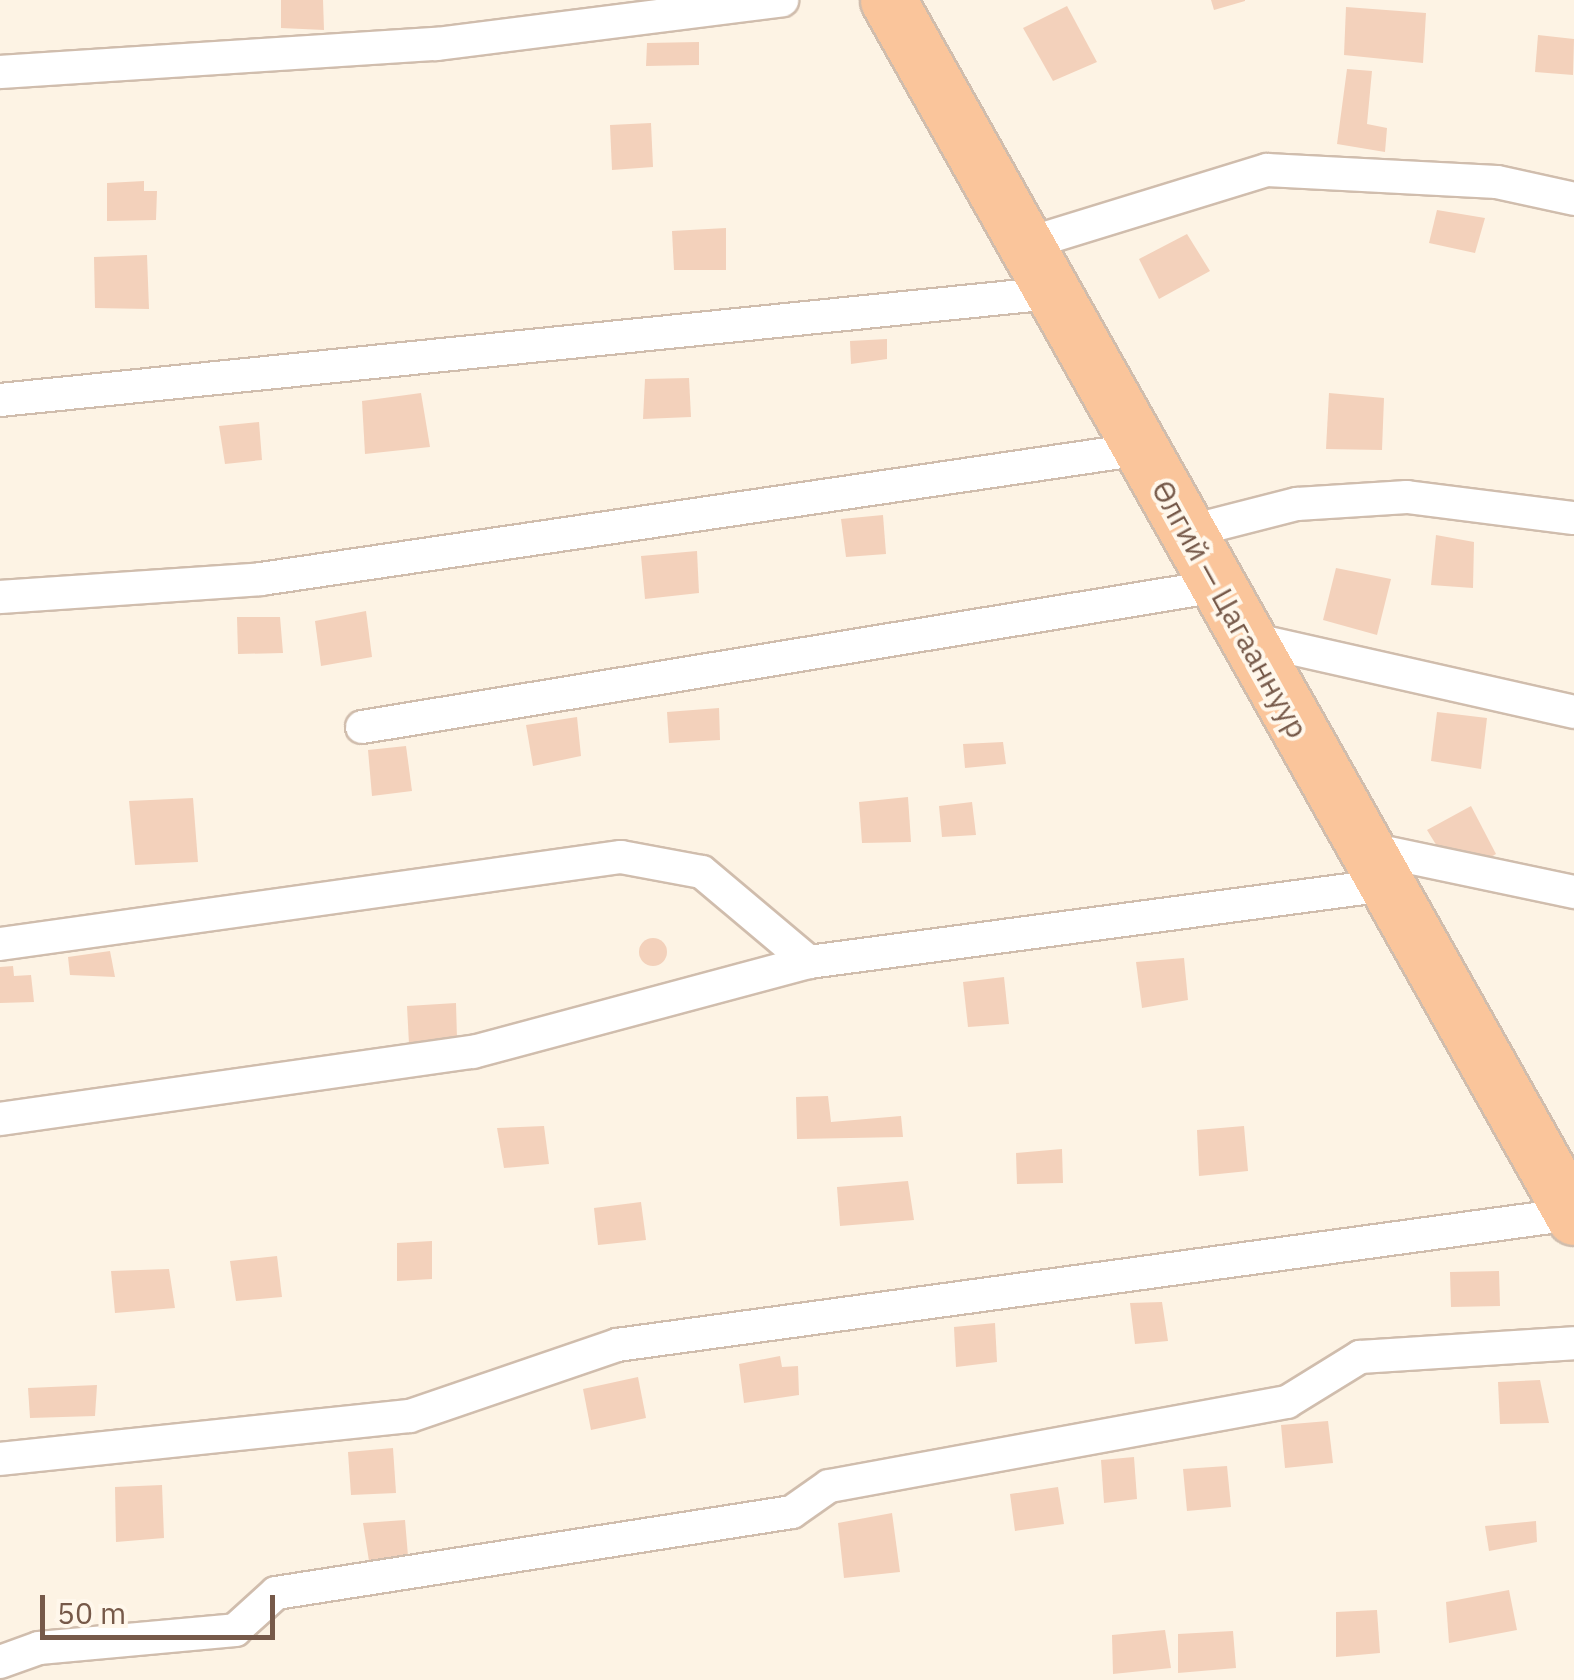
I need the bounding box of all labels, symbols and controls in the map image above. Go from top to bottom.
street label: Өлгий — Цагааннуур [1144,474,1316,744]
scale bar [45,1575,280,1637]
text: 50 m [57,1593,126,1632]

